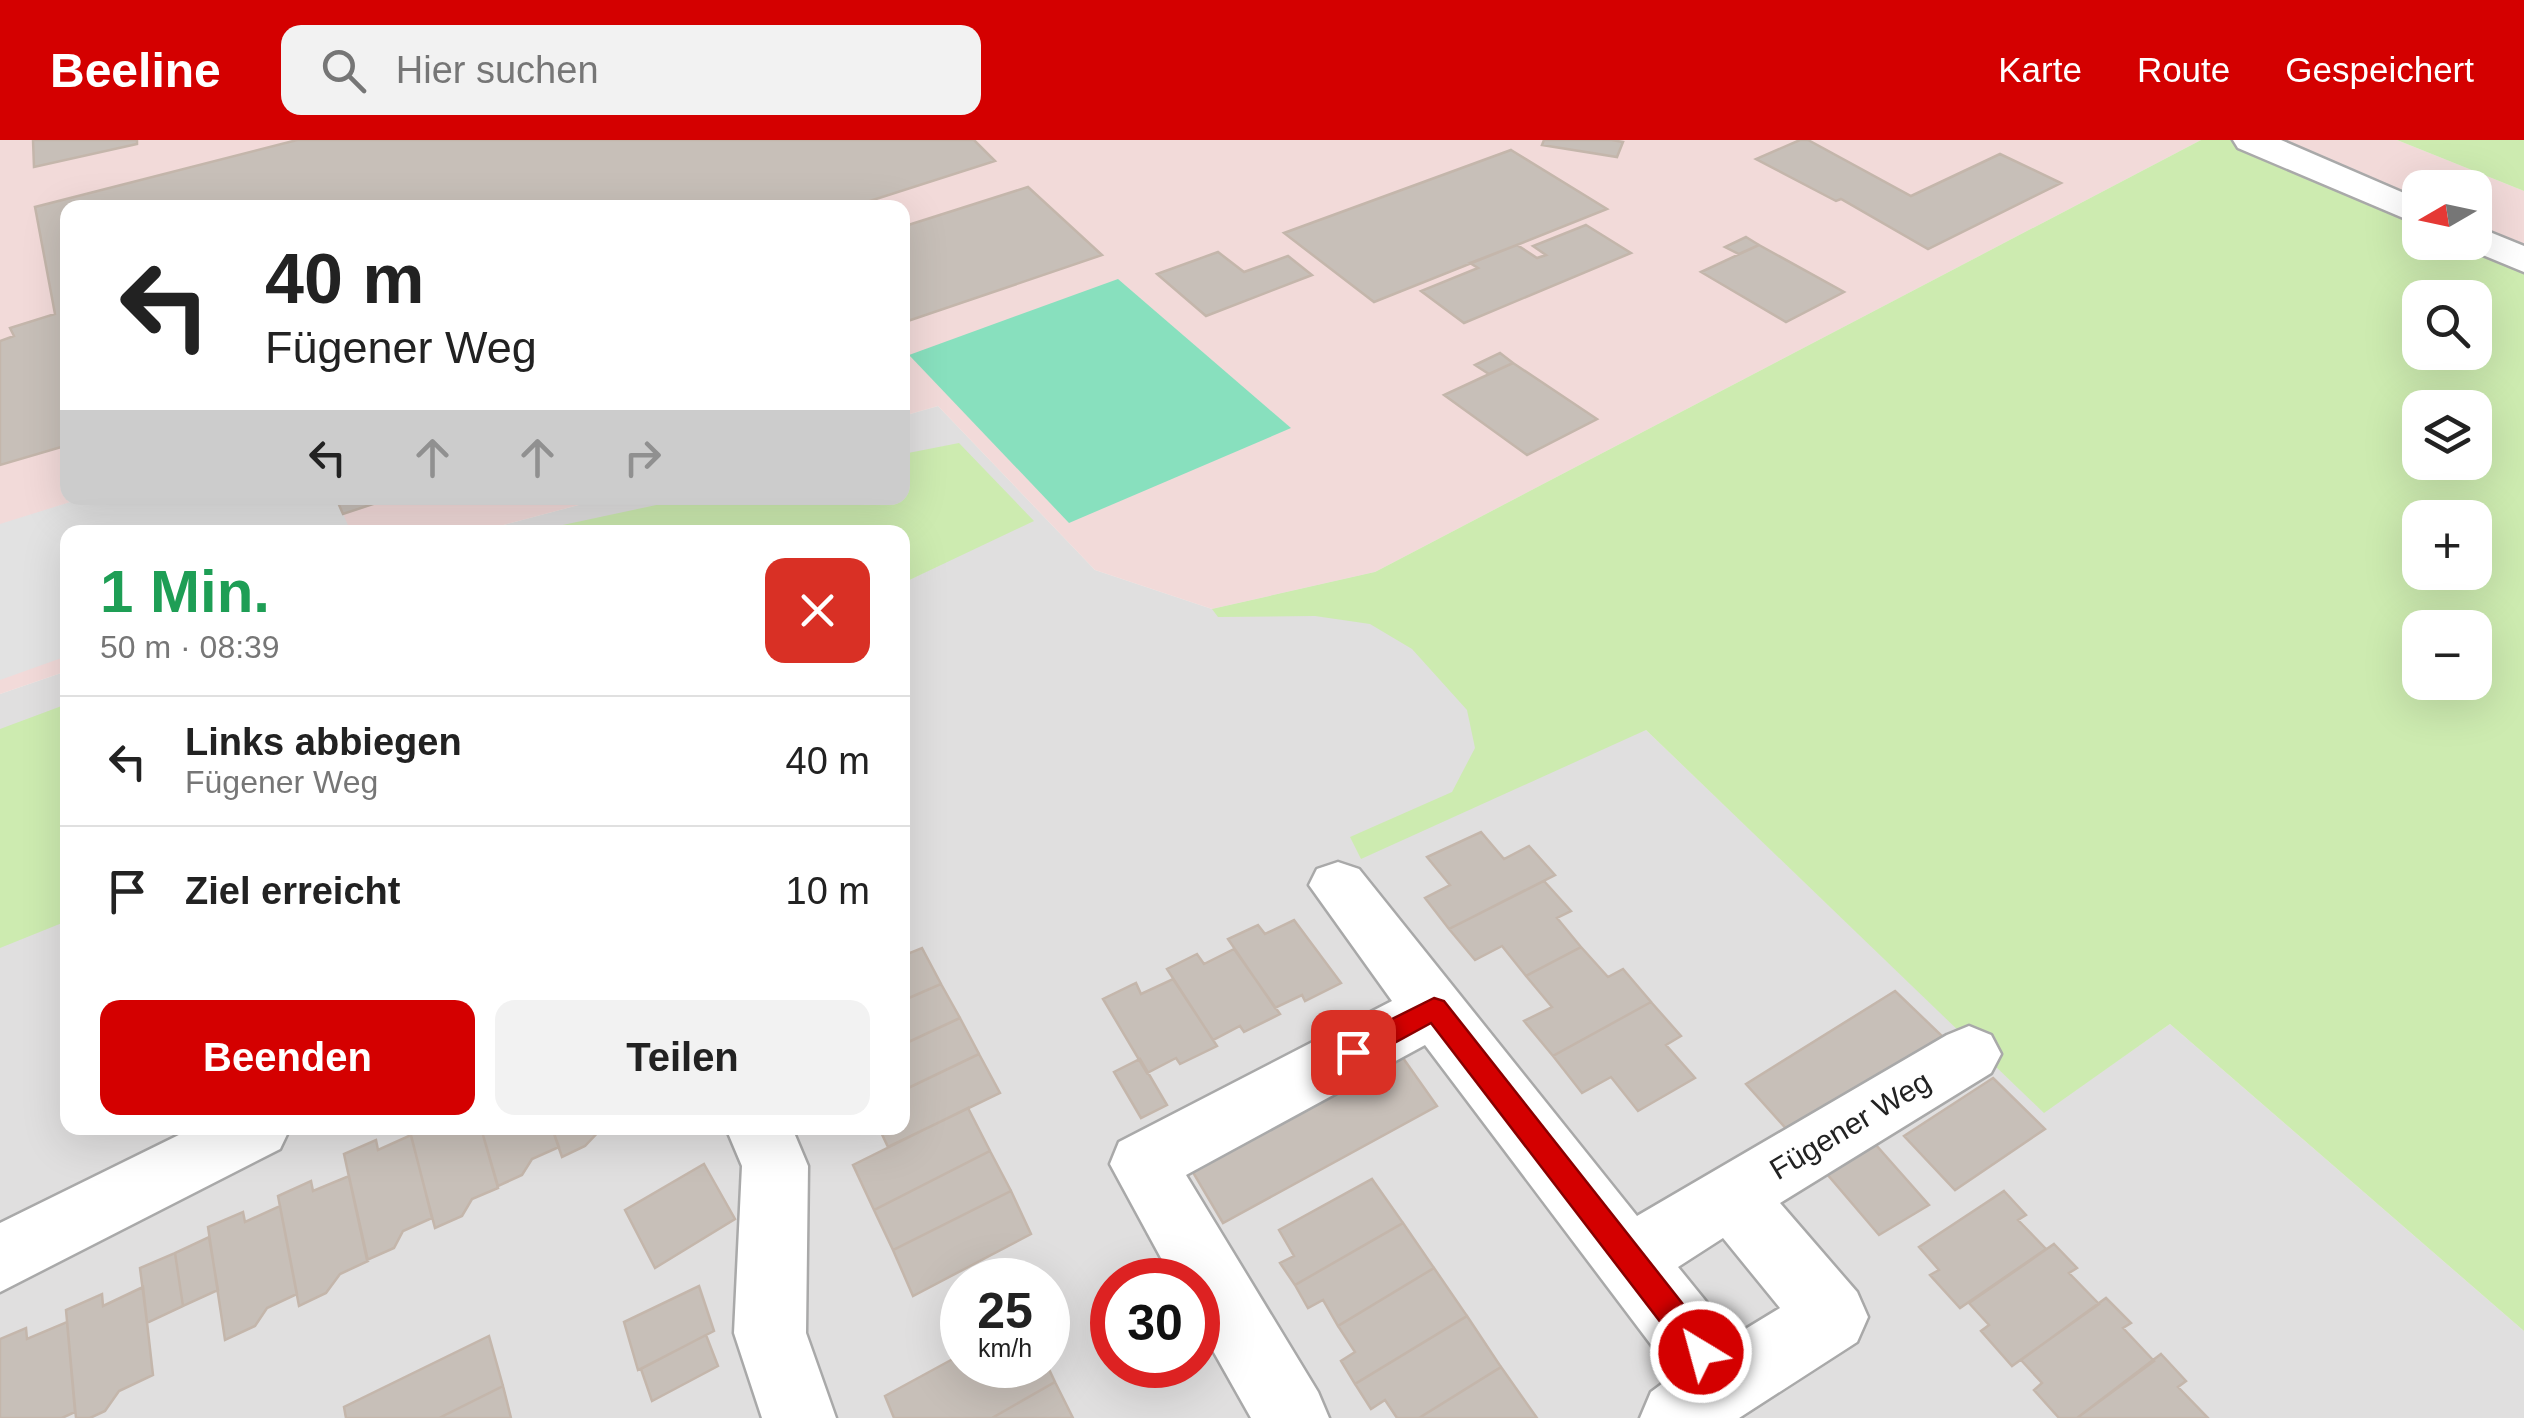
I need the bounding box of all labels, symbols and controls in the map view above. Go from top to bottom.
search box [281,25,981,115]
icon: search [316,43,371,98]
text: Beeline [50,44,221,97]
text: Hier suchen [396,49,599,91]
text: Karte [1998,50,2082,89]
text: Route [2137,50,2230,89]
text: Gespeichert [2285,50,2474,89]
north arrow [2402,170,2492,260]
map controls [2402,170,2492,700]
icon: left [100,240,230,370]
text: 40 m [265,240,425,318]
button: search [2402,280,2492,370]
text: Fügener Weg [265,322,537,373]
button: layers [2402,390,2492,480]
icon: left [300,430,355,485]
icon: ahead [405,430,460,485]
icon: ahead [510,430,565,485]
icon: right [615,430,670,485]
button: + [2402,500,2492,590]
text: 1 Min. [100,558,270,625]
button: close [765,558,870,663]
button: − [2402,610,2492,700]
text: 50 m · 08:39 [100,629,280,665]
text: Links abbiegen [185,721,462,763]
icon: left [100,734,155,789]
text: 40 m [786,740,870,782]
text: Fügener Weg [185,764,378,800]
icon: arrive [100,864,155,919]
text: Ziel erreicht [185,870,400,912]
text: 10 m [786,870,870,912]
button: Beenden [100,1000,475,1115]
button: Teilen [495,1000,870,1115]
pin [1311,1010,1396,1095]
icon: arrive [1326,1025,1381,1080]
street label: Fügener Weg [1764,1064,1936,1186]
speed limit sign: 30 [1090,1258,1220,1388]
text: 25 [977,1283,1033,1339]
position arrow [1649,1300,1753,1404]
text: km/h [978,1334,1032,1362]

